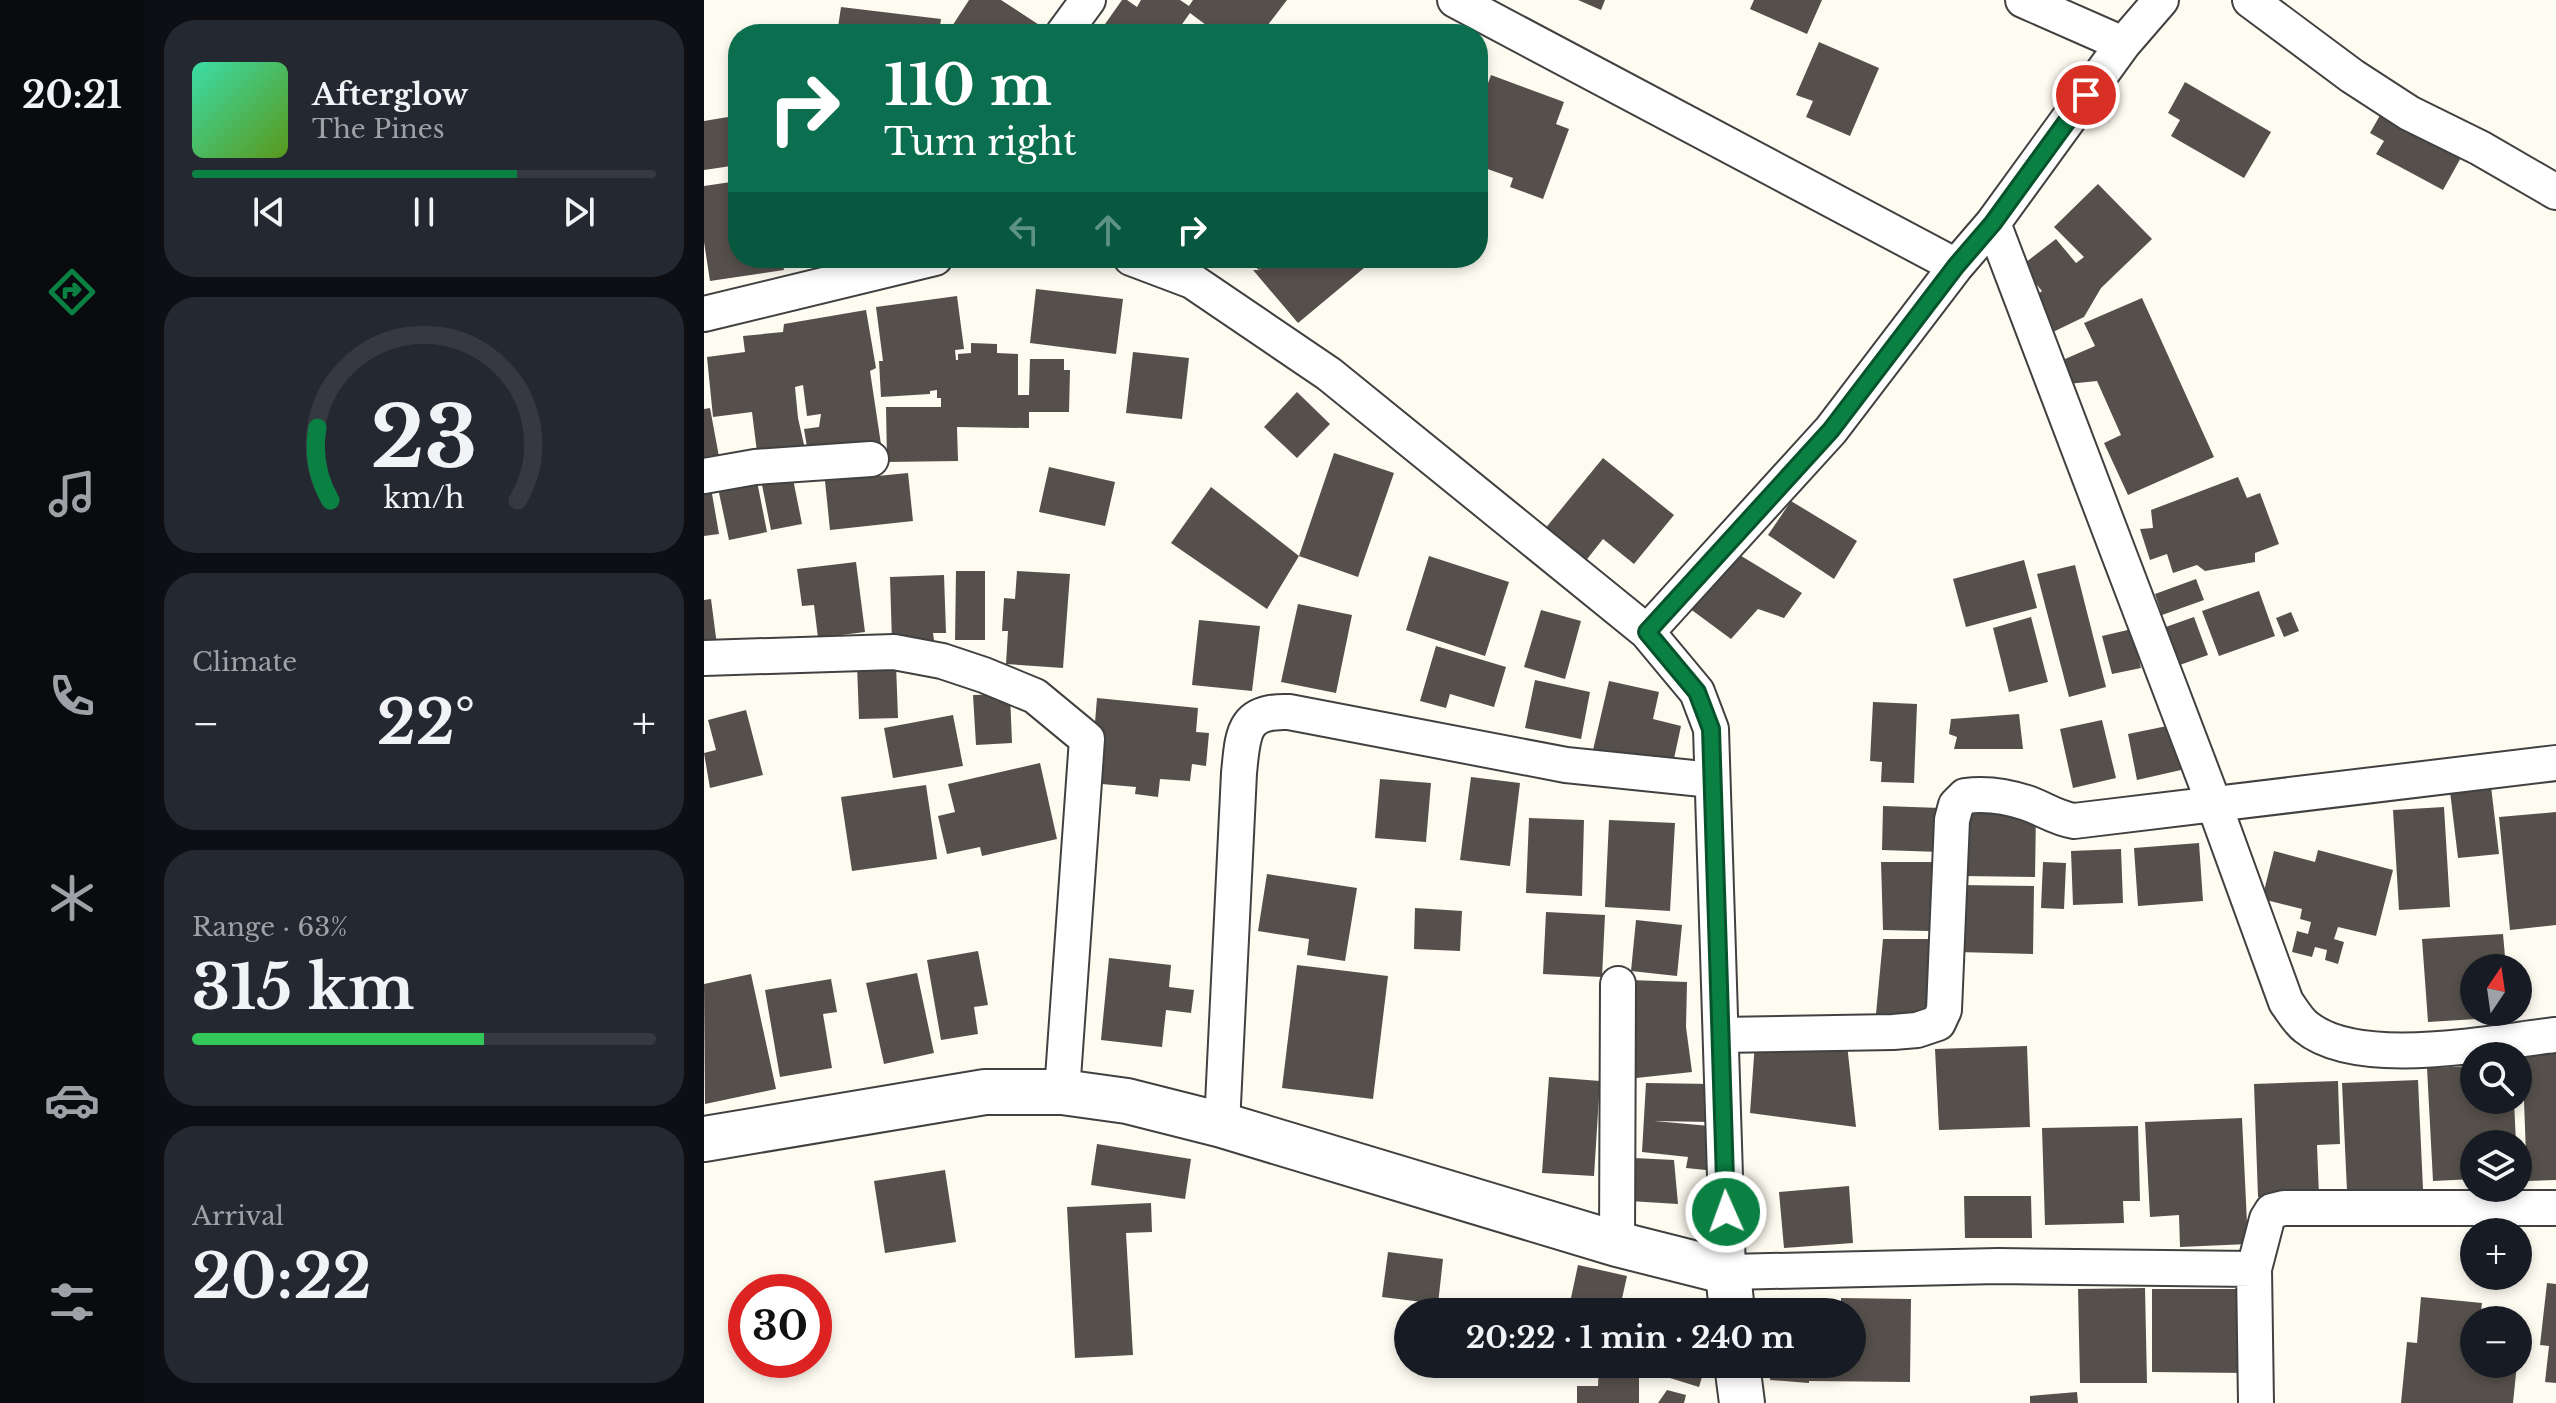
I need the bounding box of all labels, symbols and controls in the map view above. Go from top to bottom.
text: 110 m [884,51,1052,120]
icon: right [752,56,856,160]
pin [2052,61,2120,129]
text: 20:21 [22,73,122,118]
icon: arrive [2064,73,2108,117]
text: Afterglow [312,76,468,113]
text: The Pines [312,113,444,145]
text: Turn right [884,120,1077,165]
icon: previous [247,190,291,234]
icon: pause [402,190,446,234]
icon: next [557,190,601,234]
icon: left [1002,208,1046,252]
icon: ahead [1086,208,1130,252]
icon: right [1170,208,1214,252]
icon: directions [44,264,100,320]
text: 23 [370,385,478,488]
icon: music [44,466,100,522]
text: km/h [383,480,465,516]
text: Climate [192,646,297,678]
icon: phone [44,668,100,724]
text: 22° [377,686,475,760]
text: − [192,696,220,751]
text: + [632,696,656,751]
icon: climate [44,870,100,926]
text: Range · 63% [192,911,348,943]
text: 315 km [192,951,414,1025]
north arrow [2460,954,2532,1026]
map controls [2460,954,2532,1378]
button: search [2460,1042,2532,1114]
icon: car [44,1072,100,1128]
button: layers [2460,1130,2532,1202]
position arrow [1684,1170,1768,1254]
text: Arrival [192,1200,284,1232]
button: + [2460,1218,2532,1290]
text: 20:22 [192,1240,372,1314]
icon: filters [44,1274,100,1330]
speed limit sign: 30 [728,1274,832,1378]
button: − [2460,1306,2532,1378]
text: 20:22 · 1 min · 240 m [1466,1319,1794,1356]

